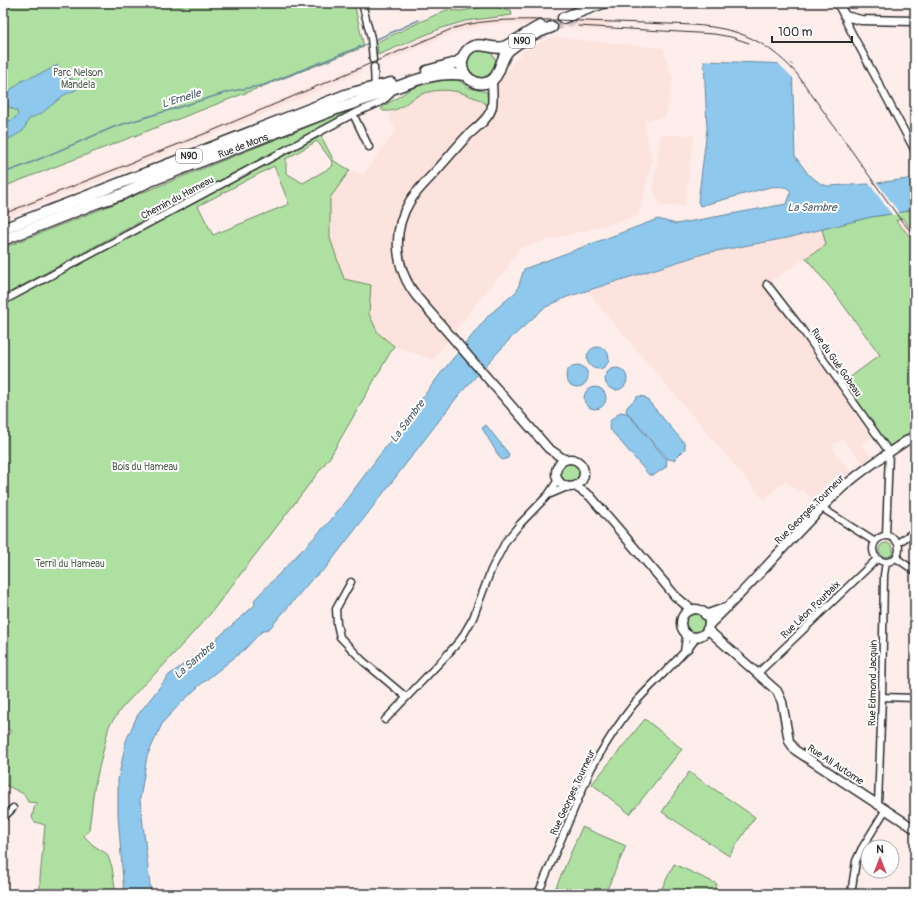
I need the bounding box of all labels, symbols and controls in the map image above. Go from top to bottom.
scale bar [772,18,852,44]
text: 100 m [778,25,813,40]
road number: N90 [509,34,535,48]
park label: Parc Nelson Mandela [53,67,103,91]
water label: L'Ernelle [160,86,204,111]
street label: Rue de Mons [216,131,270,161]
road number: N90 [176,149,202,163]
street label: Chemin du Hameau [139,174,216,222]
water label: La Sambre [787,201,838,214]
street label: Rue du Gué Gobeau [808,326,864,399]
water label: La Sambre [387,396,428,445]
park label: Bois du Hameau [112,461,178,473]
street label: Rue Georges Tourneur [772,472,847,547]
park label: Terril du Hameau [35,558,105,570]
street label: Rue Léon Pourbaix [779,578,843,641]
water label: La Sambre [171,638,218,682]
street label: Rue Edmond Jacquin [866,639,880,726]
street label: Rue Ali Autome [805,742,866,788]
street label: Rue Georges Tourneur [548,747,598,837]
north arrow [860,839,900,879]
text: N [876,843,884,856]

